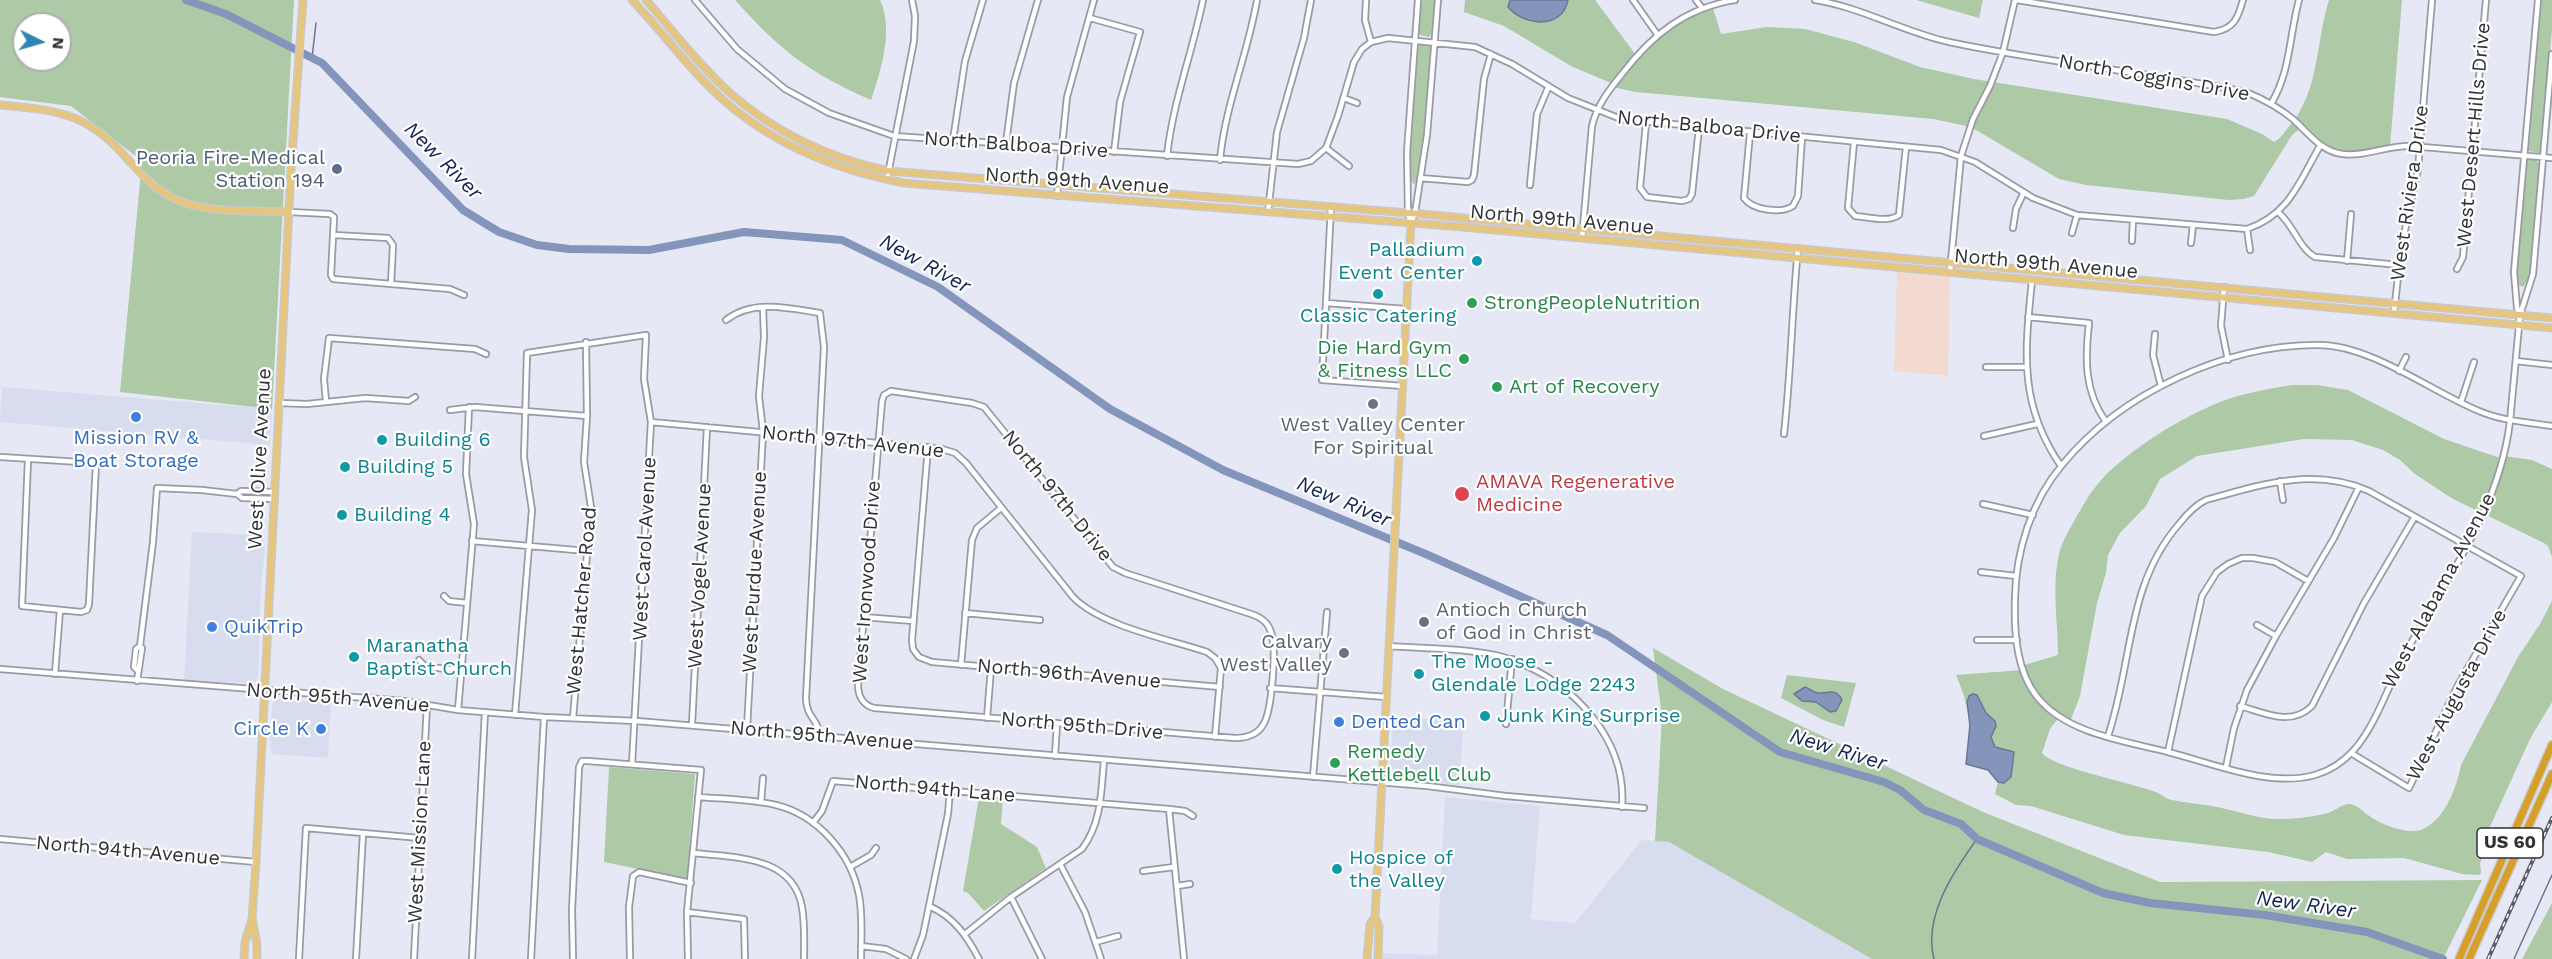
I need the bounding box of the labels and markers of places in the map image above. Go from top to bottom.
place label: Peoria Fire-Medical Station 194 [136,146,325,193]
marker: Peoria Fire-Medical Station 194 [330,162,344,176]
place label: Palladium Event Center [1338,238,1465,285]
marker: Palladium Event Center [1470,254,1484,268]
marker: Classic Catering [1371,287,1385,301]
place label: StrongPeopleNutrition [1484,291,1700,315]
marker: StrongPeopleNutrition [1465,296,1479,310]
place label: Classic Catering [1300,304,1456,328]
place label: Die Hard Gym & Fitness LLC [1317,336,1452,383]
marker: Die Hard Gym & Fitness LLC [1457,352,1471,366]
place label: Art of Recovery [1509,375,1660,399]
marker: Art of Recovery [1490,380,1504,394]
marker: West Valley Center For Spiritual [1366,397,1380,411]
marker: Mission RV & Boat Storage [129,410,143,424]
place label: West Valley Center For Spiritual [1281,413,1465,460]
place label: Mission RV & Boat Storage [73,426,199,473]
place label: Building 6 [394,428,491,452]
marker: Building 6 [375,433,389,447]
place label: Building 5 [357,455,453,479]
marker: Building 5 [338,460,352,474]
place label: AMAVA Regenerative Medicine [1476,470,1675,517]
marker: AMAVA Regenerative Medicine [1453,485,1471,503]
place label: Building 4 [354,503,451,527]
marker: Building 4 [335,508,349,522]
place label: Antioch Church of God in Christ [1436,598,1591,645]
place label: QuikTrip [224,615,303,639]
marker: Antioch Church of God in Christ [1417,615,1431,629]
marker: QuikTrip [205,620,219,634]
place label: Calvary West Valley [1219,630,1332,677]
place label: Maranatha Baptist Church [366,634,512,681]
marker: Calvary West Valley [1337,646,1351,660]
marker: Maranatha Baptist Church [347,650,361,664]
place label: The Moose - Glendale Lodge 2243 [1431,650,1636,697]
marker: The Moose - Glendale Lodge 2243 [1412,667,1426,681]
place label: Junk King Surprise [1497,704,1681,728]
marker: Junk King Surprise [1478,709,1492,723]
place label: Dented Can [1351,710,1466,734]
marker: Dented Can [1332,715,1346,729]
place label: Circle K [233,717,309,741]
marker: Circle K [314,722,328,736]
place label: Remedy Kettlebell Club [1347,740,1492,787]
marker: Remedy Kettlebell Club [1328,756,1342,770]
place label: Hospice of the Valley [1349,846,1453,893]
marker: Hospice of the Valley [1330,862,1344,876]

